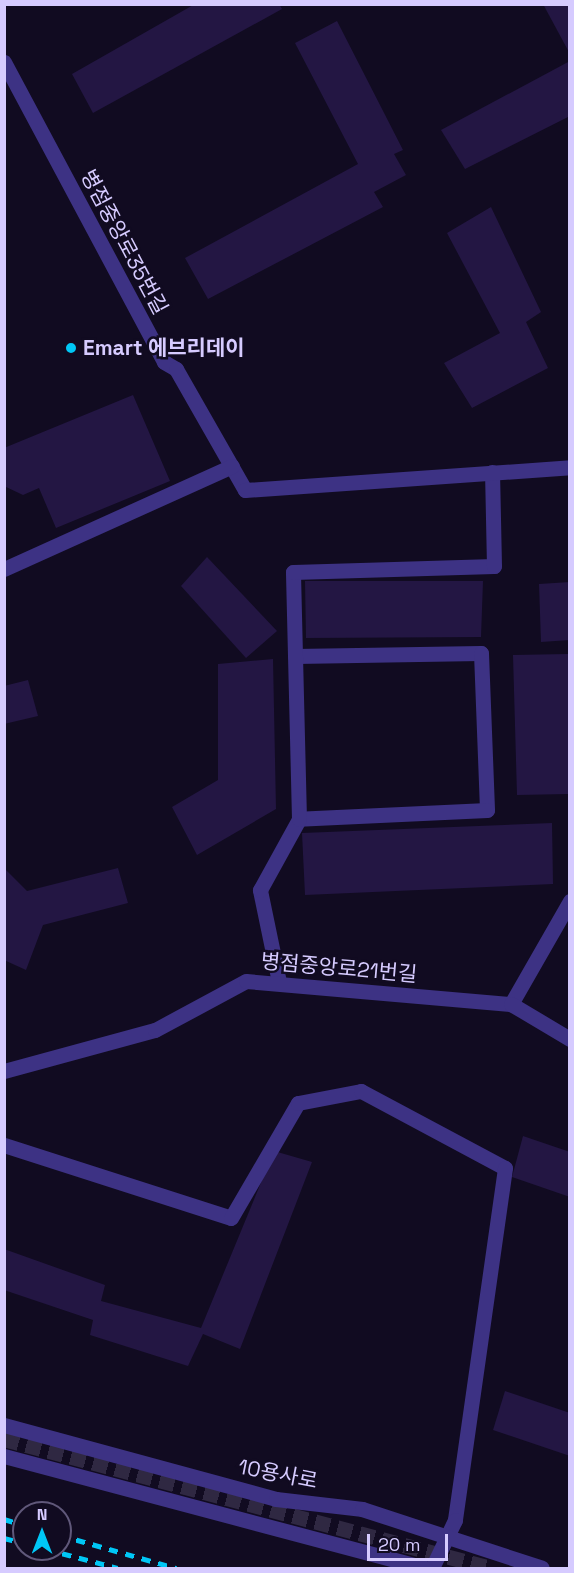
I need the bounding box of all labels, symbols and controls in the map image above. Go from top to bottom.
street label: 병점중앙로35번길 [75,165,173,319]
place label: Emart 에브리데이 [83,335,245,361]
marker: Emart 에브리데이 [64,341,78,355]
street label: 병점중앙로21번길 [260,949,418,987]
street label: 10용사로 [236,1454,320,1494]
north arrow [12,1501,72,1561]
text: N [37,1504,47,1525]
scale bar [370,1522,451,1560]
text: 20 m [378,1533,421,1556]

